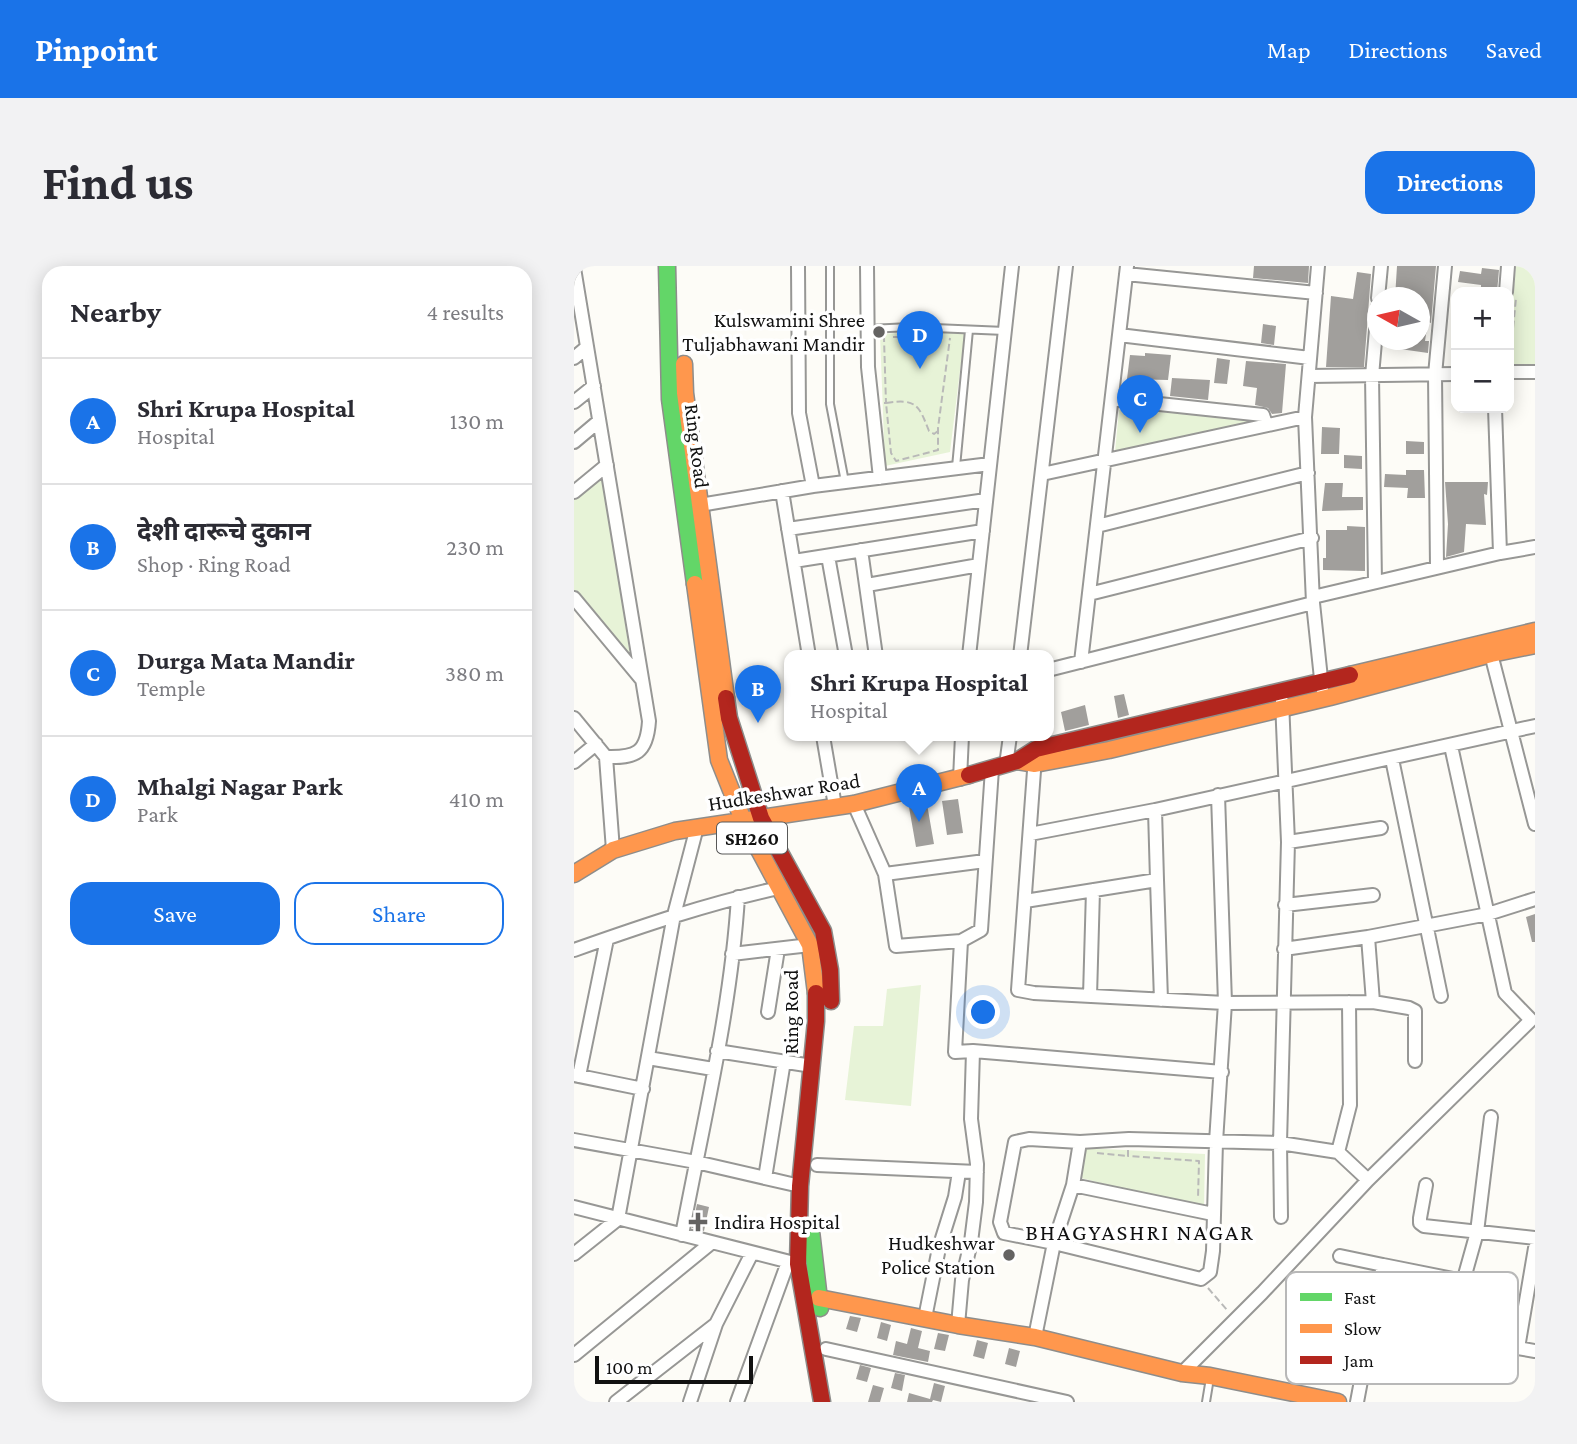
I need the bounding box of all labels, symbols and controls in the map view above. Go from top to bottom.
text: Pinpoint [35,31,158,68]
text: Map [1267,36,1311,63]
text: Directions [1349,36,1448,63]
text: Saved [1486,36,1542,63]
button: Directions [1365,151,1535,214]
text: Find us [42,155,194,210]
north arrow [1367,287,1430,350]
map controls [1451,287,1514,413]
button: + [1451,287,1514,350]
text: Nearby [70,295,161,328]
text: 4 results [426,299,504,325]
place label: Kulswamini Shree Tuljabhawani Mandir [682,308,866,356]
pin: D [897,311,943,369]
marker: Kulswamini Shree Tuljabhawani Mandir [871,324,887,340]
button: − [1451,350,1514,413]
pin: C [1117,375,1163,433]
text: Shri Krupa Hospital [137,394,355,423]
street label: Ring Road [680,402,714,490]
text: A [86,408,100,434]
text: 130 m [450,408,504,434]
text: Hospital [137,423,215,449]
text: देशी दारूचे दुकान [137,517,311,546]
text: B [86,534,100,560]
text: 230 m [446,534,504,560]
text: Shop · Ring Road [137,551,291,577]
text: Durga Mata Mandir [137,646,355,675]
popup [784,650,1054,741]
text: C [86,660,100,686]
text: 380 m [445,660,504,686]
pin: B [735,665,781,723]
text: Shri Krupa Hospital [810,668,1028,697]
text: Temple [137,675,205,701]
text: Hospital [810,697,888,723]
pin: A [896,764,942,822]
street label: Hudkeshwar Road [706,768,862,816]
text: Mhalgi Nagar Park [137,772,343,801]
text: D [85,786,101,812]
text: 410 m [449,786,504,812]
text: Park [137,801,178,827]
road number: SH260 [717,822,787,853]
button: Save [70,882,280,945]
button: Share [294,882,504,945]
street label: Ring Road [779,969,803,1055]
your location [966,995,1000,1029]
place label: Indira Hospital [714,1210,840,1234]
marker: Indira Hospital [688,1212,708,1232]
district label: BHAGYASHRI NAGAR [1025,1219,1255,1245]
place label: Hudkeshwar Police Station [881,1231,996,1279]
marker: Hudkeshwar Police Station [1001,1247,1017,1263]
legend [1286,1272,1518,1384]
text: Fast [1344,1287,1376,1308]
text: Slow [1344,1318,1381,1339]
text: Jam [1342,1350,1374,1371]
scale bar [595,1353,752,1385]
text: 100 m [606,1357,653,1378]

